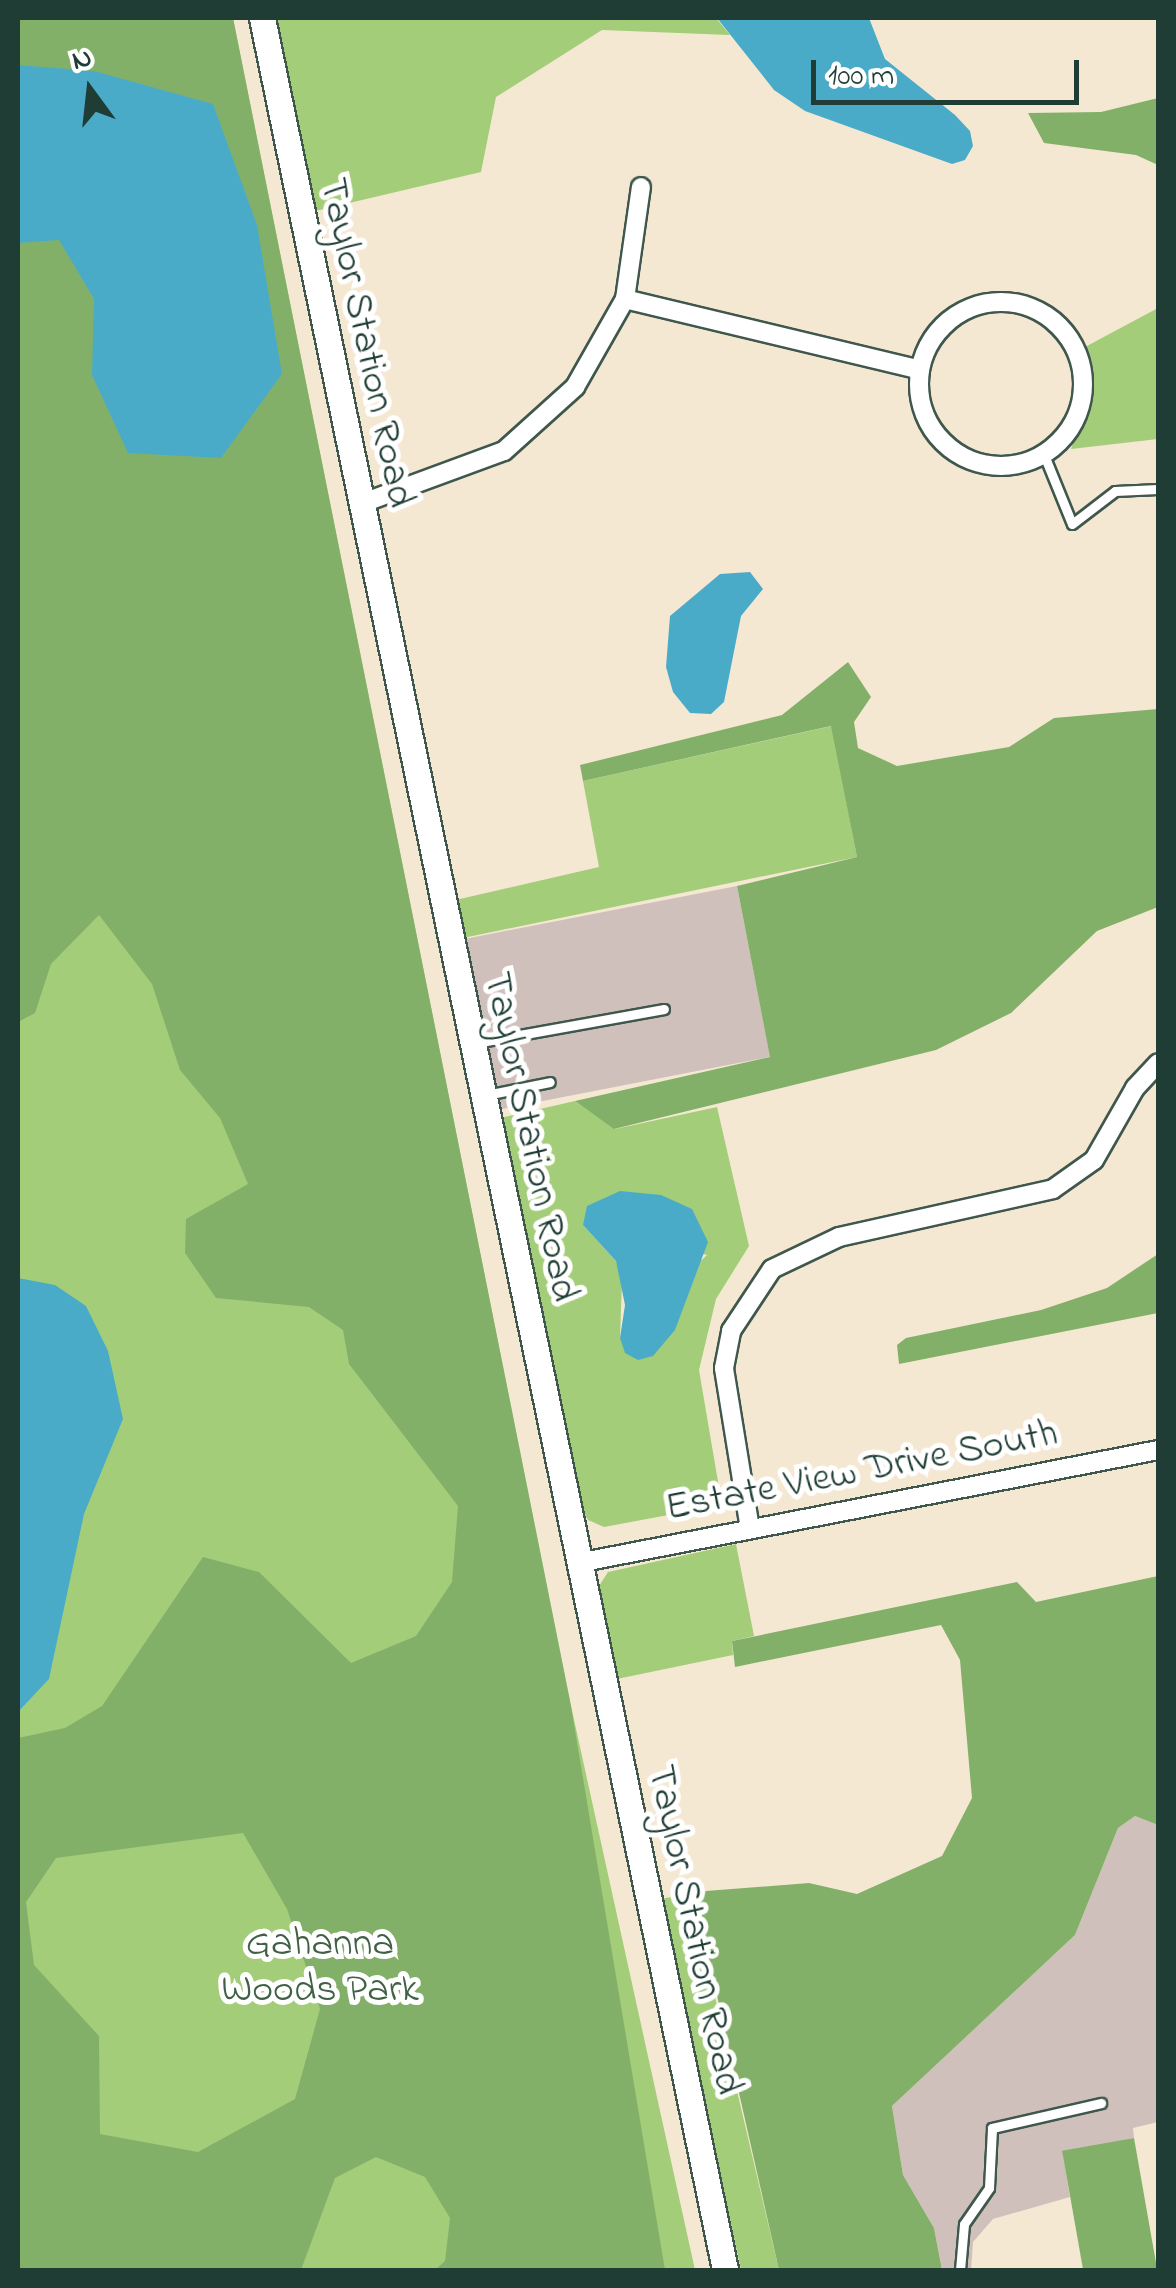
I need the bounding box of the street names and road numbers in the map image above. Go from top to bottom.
street label: Taylor Station Road [307,174,423,512]
street label: Taylor Station Road [471,968,587,1306]
street label: Estate View Drive South [662,1410,1062,1534]
street label: Taylor Station Road [635,1761,751,2099]

